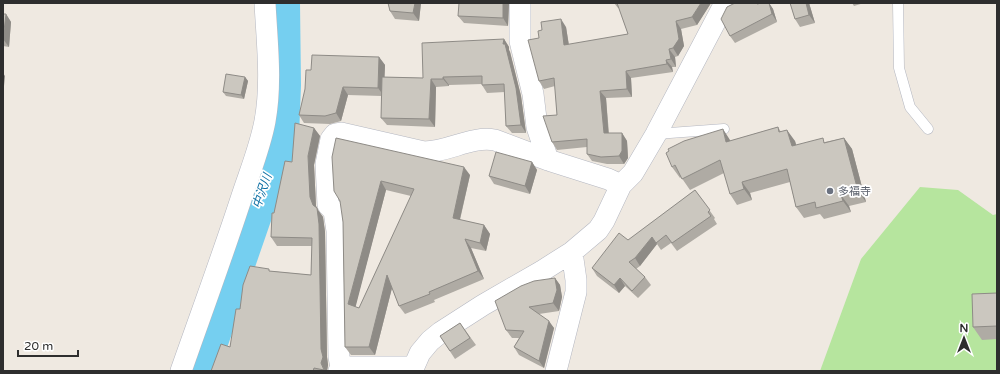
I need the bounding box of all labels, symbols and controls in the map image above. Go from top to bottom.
water label: 中沢川 [250,170,275,210]
place label: 多福寺 [838,185,871,198]
marker: 多福寺 [825,186,835,196]
north arrow [944,318,984,358]
text: N [960,322,968,335]
scale bar [18,332,78,358]
text: 20 m [24,339,53,353]

